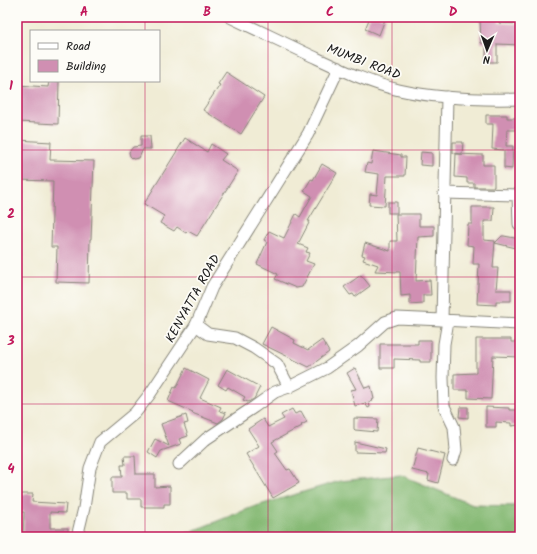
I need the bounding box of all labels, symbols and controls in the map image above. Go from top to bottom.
text: A [80,2,88,23]
text: B [203,2,211,23]
text: C [326,2,334,23]
text: D [449,2,458,23]
legend [30,30,160,82]
north arrow [467,30,507,70]
text: Road [66,37,91,56]
street label: MUMBI ROAD [323,39,403,86]
text: N [483,50,490,68]
text: Building [66,57,106,76]
text: 1 [9,76,13,97]
text: 2 [7,204,15,225]
street label: KENYATTA ROAD [160,251,226,347]
text: 3 [6,331,15,352]
text: 4 [7,459,15,480]

